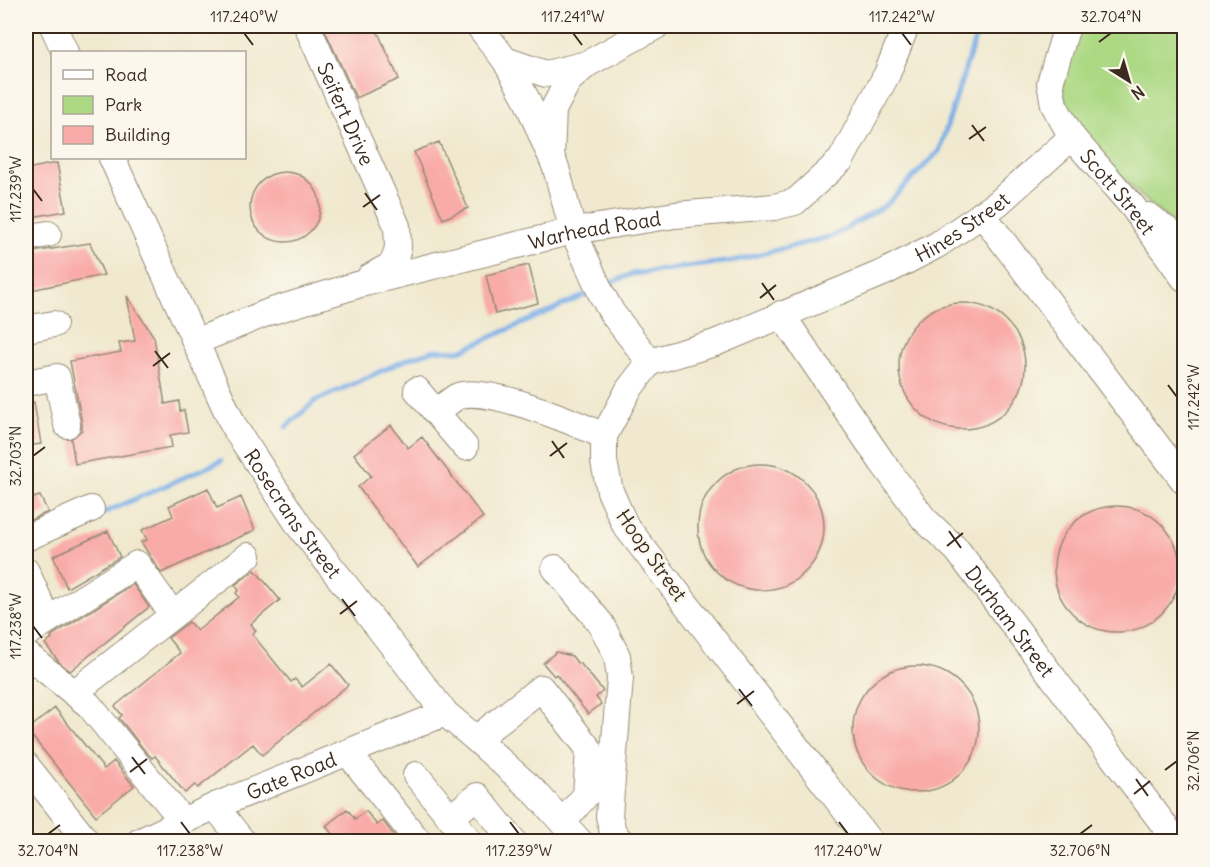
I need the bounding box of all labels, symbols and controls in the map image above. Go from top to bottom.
text: 117.240°W [210,7,278,26]
text: 117.241°W [541,7,605,26]
text: 117.242°W [869,7,935,26]
text: 32.704°N [1080,7,1142,26]
legend [51,51,246,159]
north arrow [1099,51,1159,111]
street label: Seifert Drive [312,58,380,169]
text: Road [105,63,148,86]
text: N [1128,82,1148,104]
text: Park [105,93,142,116]
text: Building [105,123,170,146]
street label: Scott Street [1075,143,1161,239]
text: 117.239°W [6,155,25,222]
street label: Hines Street [910,186,1015,267]
street label: Warhead Road [526,205,663,254]
text: 117.242°W [1184,364,1203,430]
text: 32.703°N [6,426,25,486]
street label: Rosecrans Street [239,444,347,583]
street label: Hoop Street [611,504,693,606]
street label: Durham Street [960,560,1060,682]
text: 117.238°W [6,592,25,659]
text: 32.706°N [1184,730,1203,792]
street label: Gate Road [242,746,340,805]
text: 32.704°N [17,841,79,860]
text: 117.238°W [157,841,224,860]
text: 117.239°W [486,841,553,860]
text: 117.240°W [814,841,882,860]
text: 32.706°N [1049,841,1111,860]

